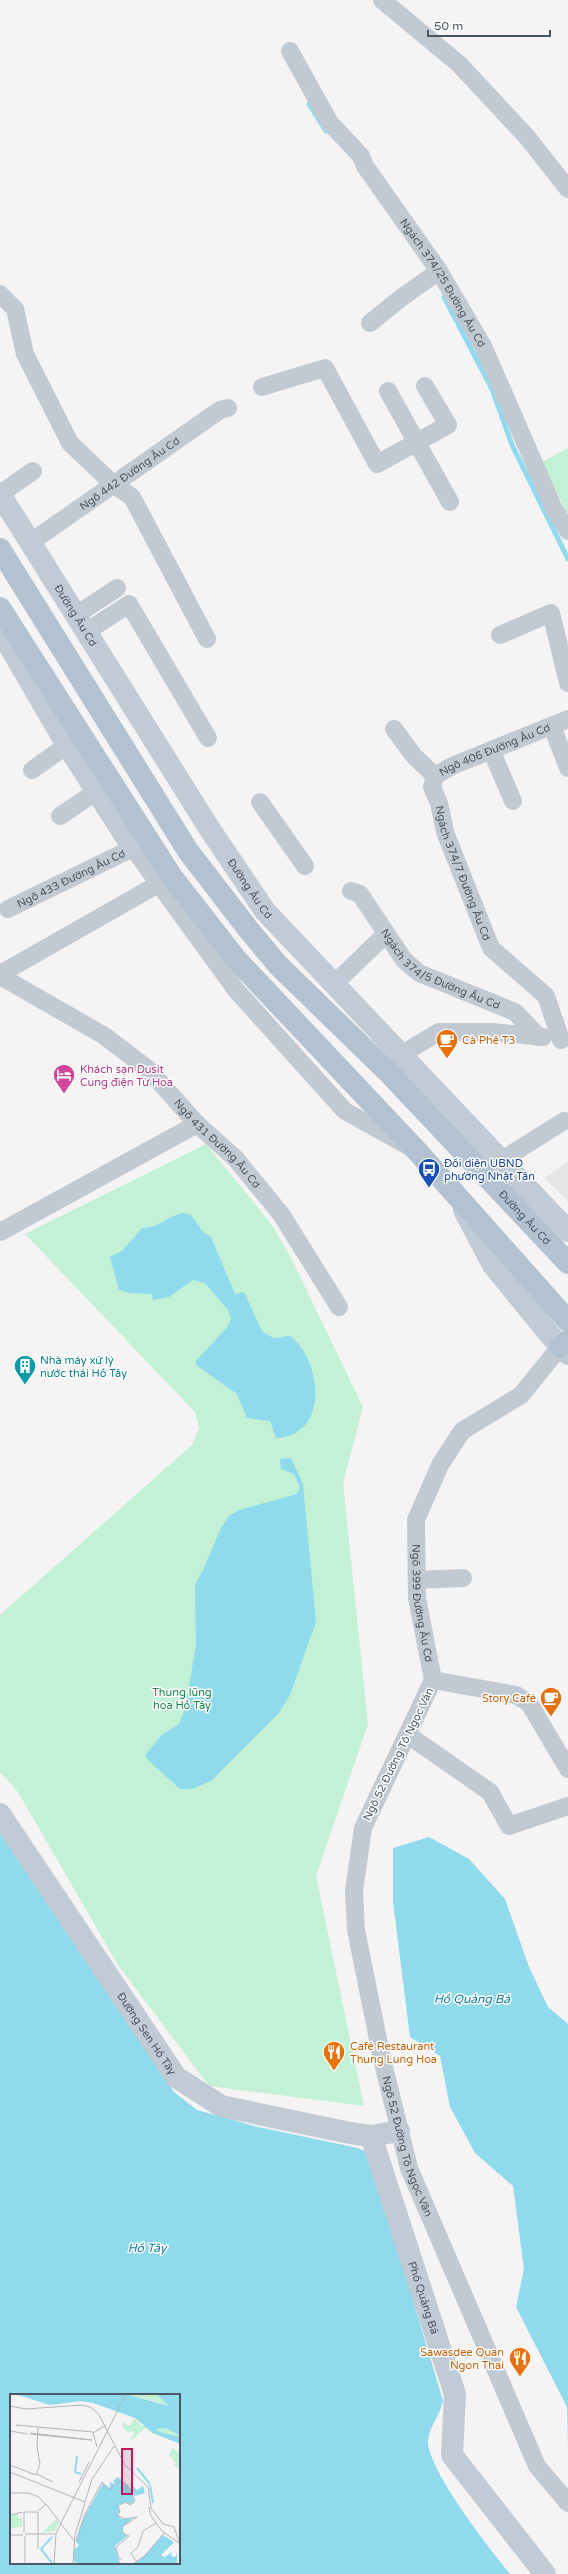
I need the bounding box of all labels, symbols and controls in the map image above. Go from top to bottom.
scale bar [428,12,550,38]
text: 50 m [434,19,463,33]
street label: Ngách 374/25 Đường Âu Cơ [397,216,488,350]
street label: Ngõ 442 Đường Âu Cơ [77,434,182,513]
street label: Đường Âu Cơ [51,582,100,649]
street label: Ngõ 406 Đường Âu Cơ [437,721,552,779]
street label: Ngách 374/7 Đường Âu Cơ [433,804,493,943]
street label: Ngõ 433 Đường Âu Cơ [15,847,128,911]
street label: Đường Âu Cơ [224,856,275,922]
street label: Ngách 374/5 Đường Âu Cơ [378,927,502,1012]
cafe icon: Cà Phê T3 [434,1027,460,1060]
place label: Cà Phê T3 [462,1034,515,1047]
hotel icon: Khách sạn Dusit Cung điện Từ Hoa [51,1062,77,1095]
place label: Khách sạn Dusit Cung điện Từ Hoa [80,1063,173,1089]
street label: Ngõ 431 Đường Âu Cơ [171,1097,263,1191]
bus stop icon: Đối diện UBND phường Nhật Tân [416,1156,442,1189]
place label: Đối diện UBND phường Nhật Tân [444,1157,535,1183]
street label: Đường Âu Cơ [496,1188,553,1248]
building icon: Nhà máy xử lý nước thải Hồ Tây [12,1353,38,1386]
place label: Nhà máy xử lý nước thải Hồ Tây [40,1354,127,1380]
street label: Ngõ 399 Đường Âu Cơ [409,1544,435,1663]
cafe icon: Story Café [538,1685,564,1718]
park label: Thung lũng hoa Hồ Tây [152,1686,212,1712]
street label: Ngõ 52 Đường Tô Ngọc Vân [360,1686,436,1823]
place label: Story Café [482,1692,536,1705]
street label: Đường Sen Hồ Tây [114,1990,179,2077]
water label: Hồ Quảng Bá [434,1992,510,2006]
restaurant icon: Café Restaurant Thung Lung Hoa [321,2039,347,2072]
place label: Café Restaurant Thung Lung Hoa [350,2040,437,2066]
street label: Ngõ 52 Đường Tô Ngọc Vân [379,2075,435,2219]
water label: Hồ Tây [128,2241,168,2255]
street label: Phố Quảng Bá [405,2260,441,2336]
restaurant icon: Sawasdee Quan Ngon Thai [507,2345,533,2378]
place label: Sawasdee Quan Ngon Thai [420,2346,504,2372]
inset map [10,2394,180,2564]

